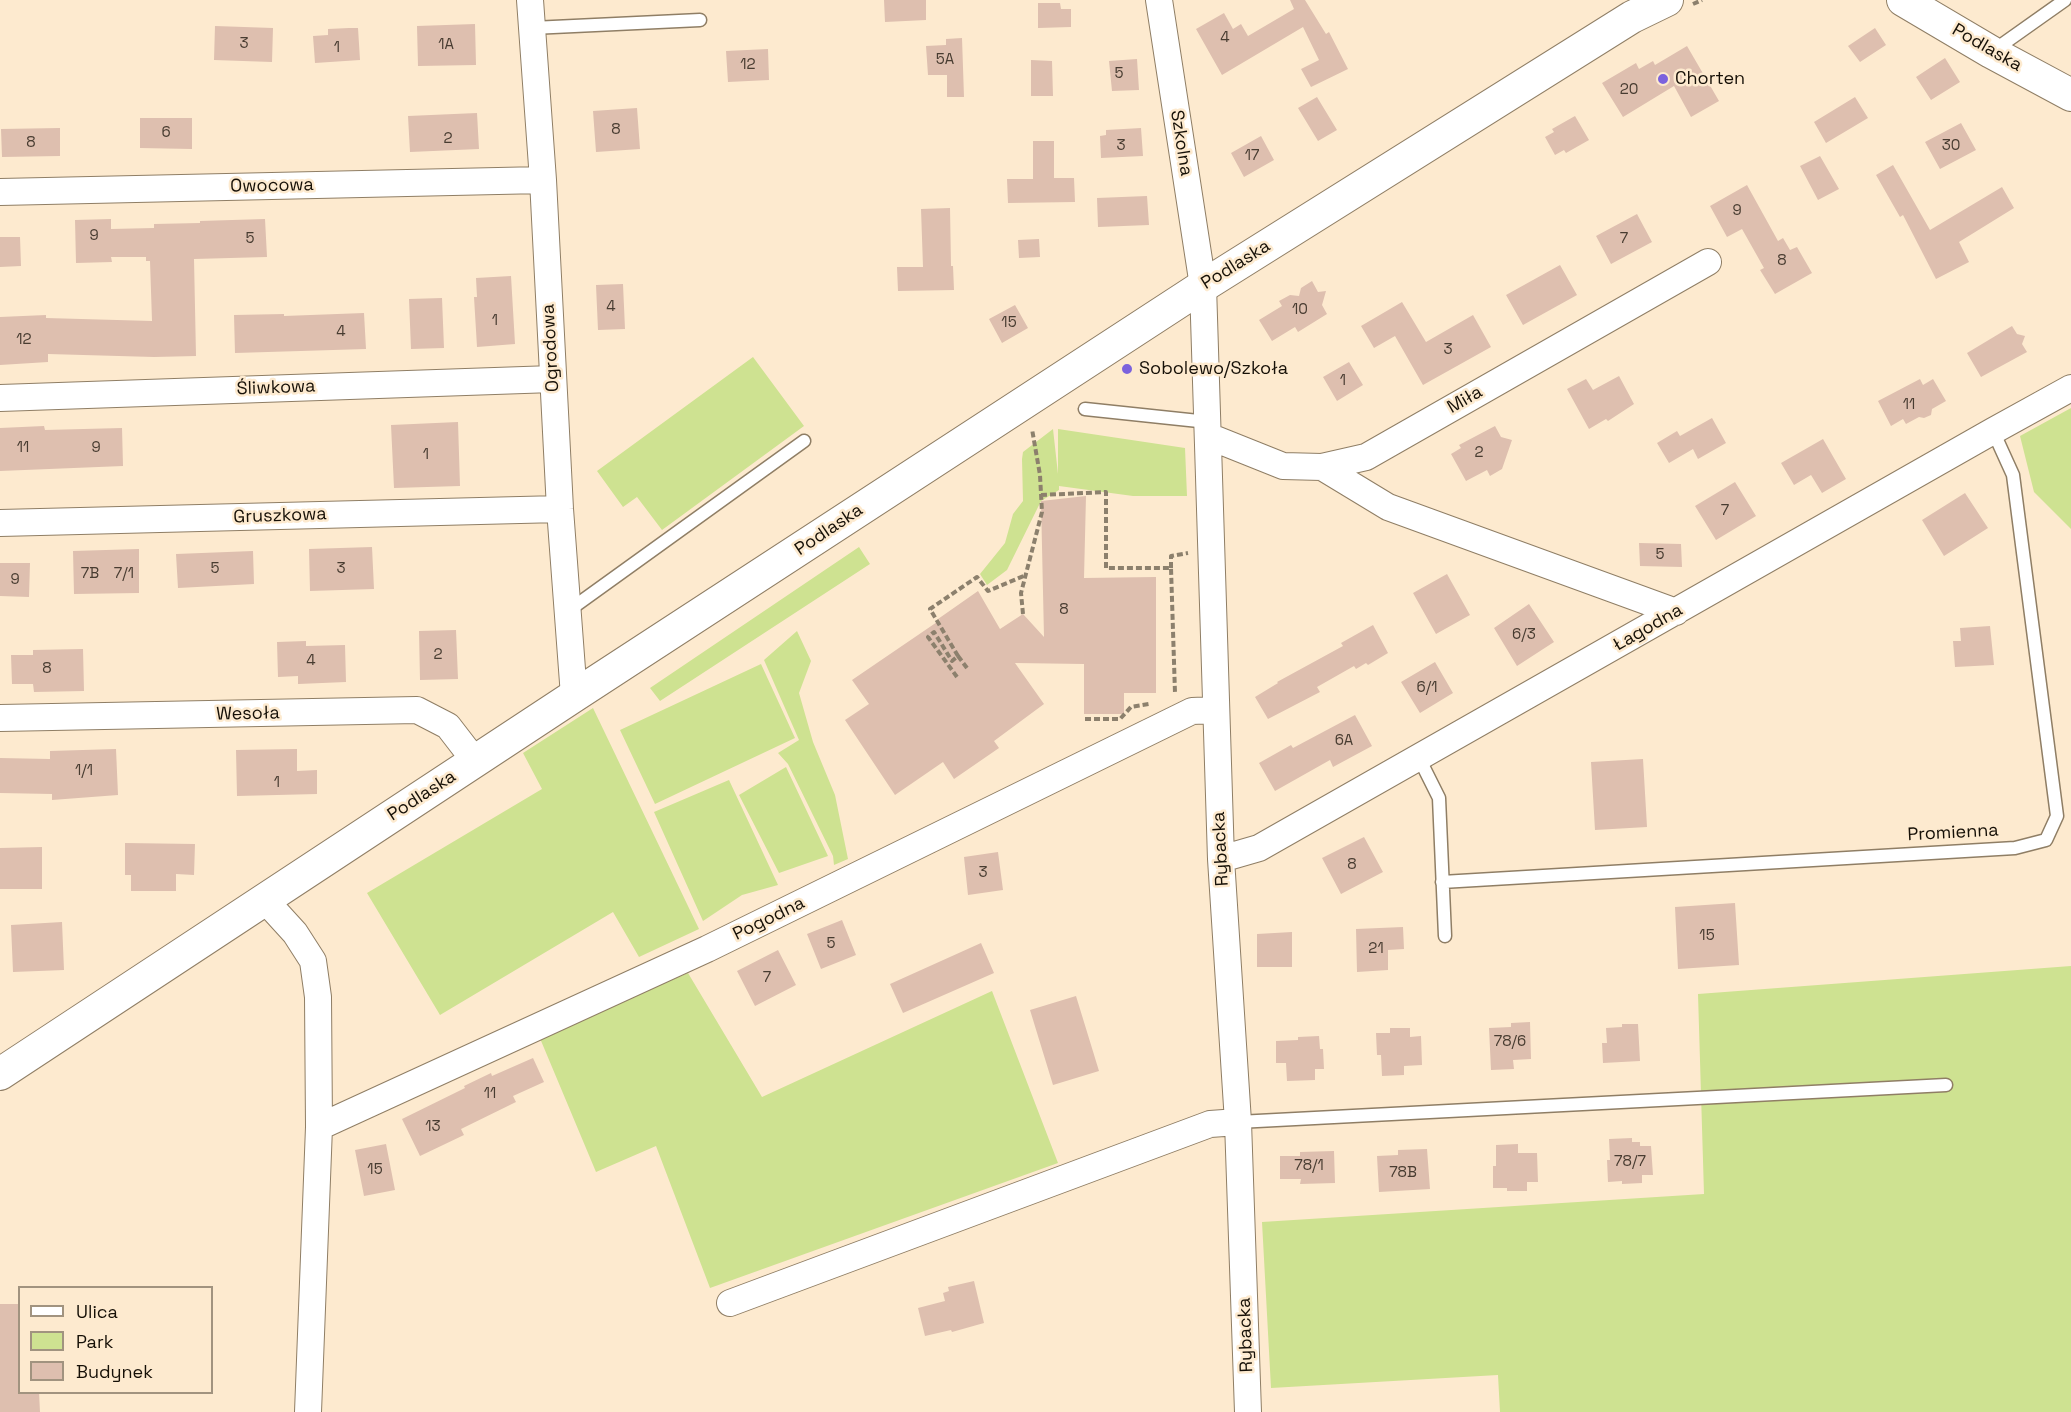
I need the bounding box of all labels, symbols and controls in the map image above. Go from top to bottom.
street label: Podlaska [1948,19,2026,77]
house number: 4 [1220,29,1230,47]
house number: 3 [239,35,249,53]
house number: 1A [438,36,454,54]
house number: 1 [334,39,340,57]
house number: 5A [936,51,954,69]
house number: 12 [740,56,756,74]
house number: 5 [1115,65,1123,83]
place label: Chorten [1675,68,1745,90]
marker: Chorten [1656,72,1670,86]
house number: 20 [1620,81,1638,99]
street label: Szkolna [1165,108,1197,178]
house number: 8 [611,121,621,139]
house number: 6 [161,124,171,142]
house number: 2 [443,130,453,148]
house number: 8 [26,134,36,152]
house number: 3 [1116,137,1126,155]
house number: 30 [1942,137,1960,155]
house number: 17 [1245,147,1259,165]
street label: Owocowa [230,174,314,198]
house number: 9 [1732,202,1742,220]
house number: 9 [89,227,99,245]
house number: 5 [246,230,254,248]
house number: 7 [1620,230,1628,248]
street label: Podlaska [1198,235,1274,295]
house number: 8 [1777,252,1787,270]
house number: 4 [606,298,616,316]
house number: 10 [1292,301,1308,319]
street label: Ogrodowa [538,303,564,393]
house number: 1 [492,312,498,330]
house number: 15 [1001,314,1017,332]
house number: 4 [336,323,346,341]
house number: 12 [16,331,32,349]
house number: 3 [1443,341,1453,359]
place label: Sobolewo/Szkoła [1139,358,1288,380]
marker: Sobolewo/Szkoła [1120,362,1134,376]
house number: 1 [1340,372,1346,390]
street label: Śliwkowa [236,376,316,400]
street label: Miła [1444,381,1486,419]
house number: 11 [1903,396,1915,414]
house number: 11 [17,439,29,457]
house number: 9 [91,439,101,457]
house number: 2 [1474,444,1484,462]
house number: 1 [423,446,429,464]
street label: Podlaska [791,499,867,561]
house number: 7 [1721,502,1729,520]
street label: Gruszkowa [233,504,327,528]
house number: 5 [1656,546,1664,564]
house number: 5 [211,560,219,578]
house number: 3 [336,560,346,578]
house number: 7B [81,565,99,583]
house number: 7/1 [114,565,134,583]
house number: 9 [10,571,20,589]
street label: Łagodna [1609,600,1687,656]
house number: 8 [1059,601,1069,619]
house number: 6/3 [1512,626,1536,644]
house number: 2 [433,646,443,664]
house number: 4 [306,652,316,670]
house number: 8 [42,660,52,678]
house number: 6/1 [1417,679,1437,697]
street label: Wesoła [216,703,280,725]
house number: 6A [1335,732,1353,750]
house number: 1/1 [75,762,93,780]
street label: Podlaska [384,766,460,826]
house number: 1 [274,774,280,792]
street label: Rybacka [1208,811,1234,887]
street label: Promienna [1907,820,1999,846]
house number: 8 [1347,856,1357,874]
house number: 3 [978,864,988,882]
street label: Pogodna [730,892,808,946]
house number: 15 [1699,927,1715,945]
house number: 5 [827,935,835,953]
house number: 21 [1368,940,1384,958]
house number: 7 [763,969,771,987]
house number: 78/6 [1494,1033,1526,1051]
house number: 11 [484,1085,496,1103]
house number: 13 [425,1118,441,1136]
house number: 78/7 [1614,1153,1646,1171]
house number: 78/1 [1294,1157,1324,1175]
house number: 15 [367,1161,383,1179]
house number: 78B [1389,1164,1417,1182]
legend [18,1286,213,1394]
street label: Rybacka [1234,1297,1258,1373]
text: Ulica [76,1300,118,1323]
text: Park [76,1330,113,1353]
text: Budynek [76,1360,153,1383]

